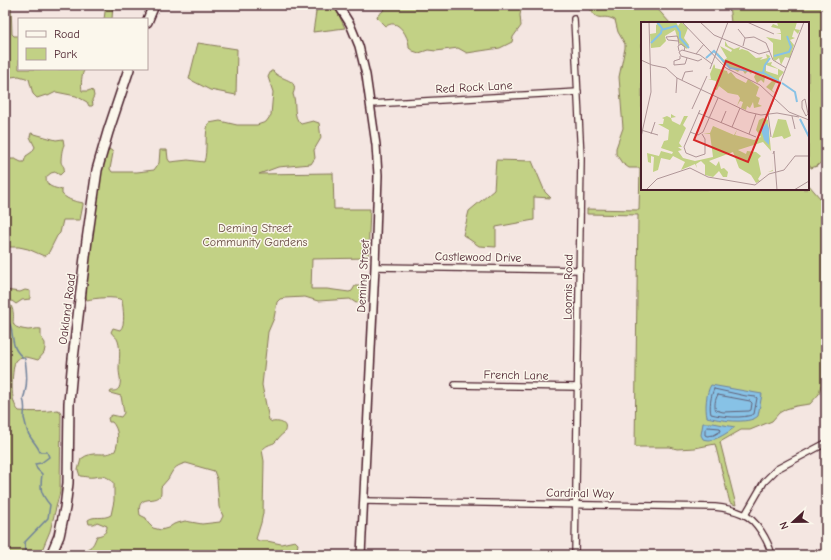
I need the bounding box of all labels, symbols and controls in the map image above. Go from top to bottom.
legend [18,18,148,70]
inset map [641,22,809,190]
text: Road [54,27,80,41]
text: Park [54,47,77,61]
street label: Red Rock Lane [435,78,513,96]
park label: Deming Street Community Gardens [202,221,308,249]
street label: Deming Street [354,238,372,313]
street label: Castlewood Drive [435,249,521,265]
street label: Loomis Road [560,254,576,320]
street label: Oakland Road [56,273,78,345]
street label: French Lane [483,367,549,383]
street label: Cardinal Way [546,485,615,501]
north arrow [773,502,813,542]
text: N [777,520,792,531]

